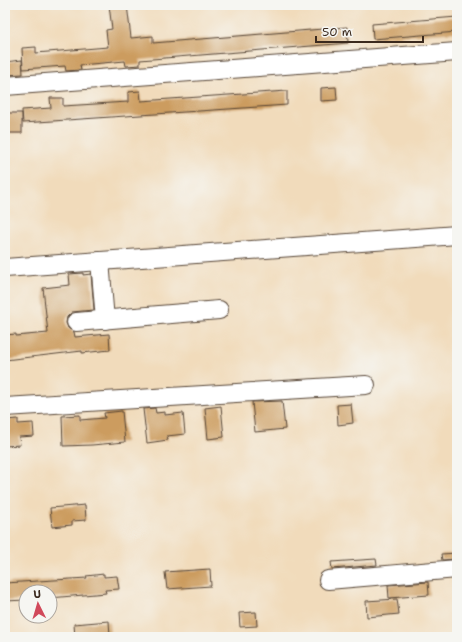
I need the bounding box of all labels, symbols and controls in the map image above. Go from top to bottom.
scale bar [316,18,423,44]
text: 50 m [322,24,352,40]
north arrow [18,584,58,624]
text: U [33,587,42,602]

